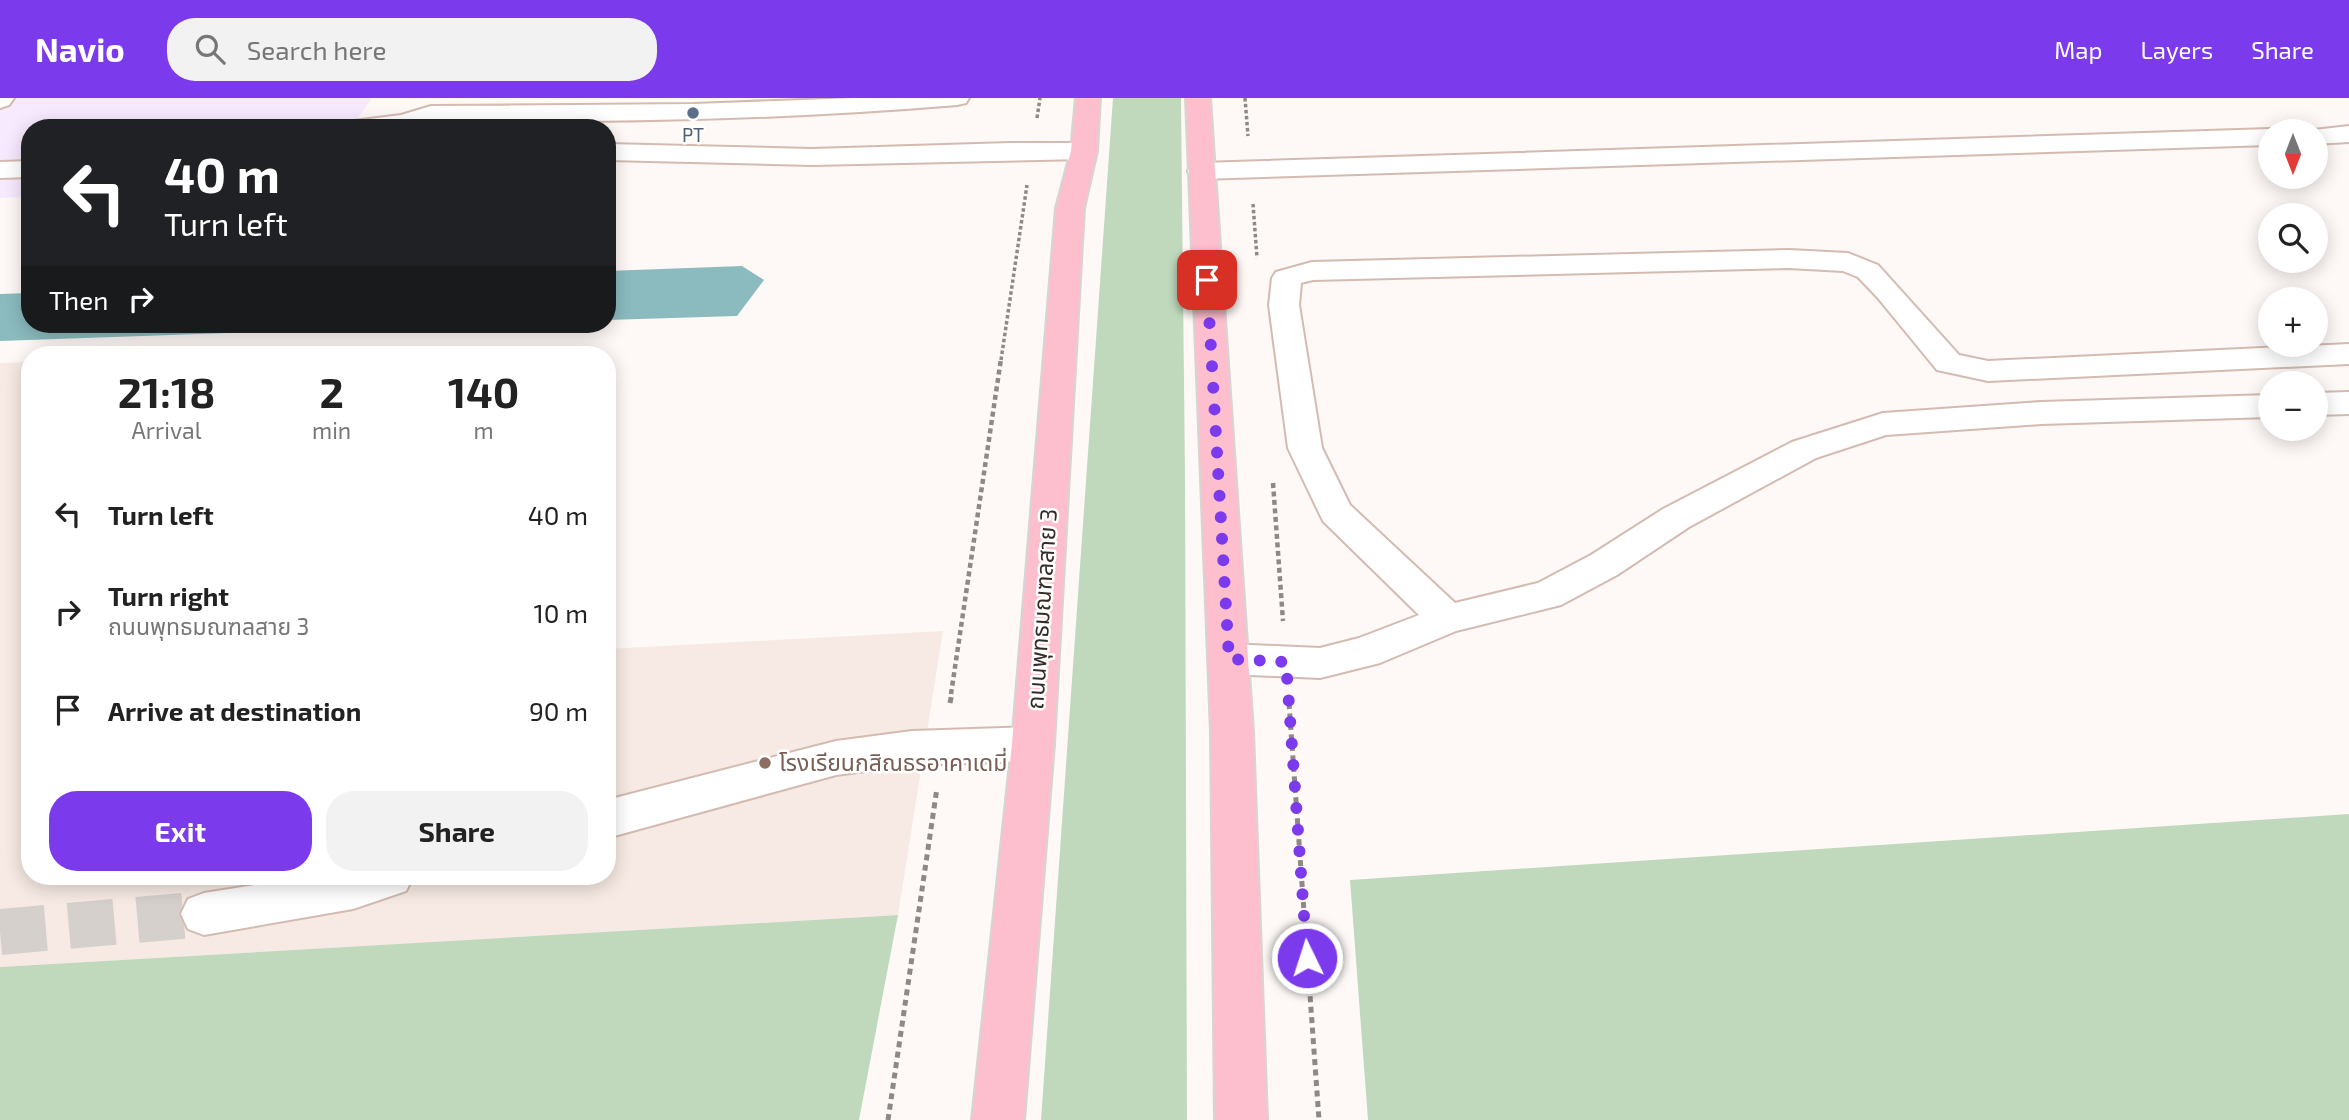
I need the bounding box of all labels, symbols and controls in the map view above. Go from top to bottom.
search box [167,18,657,81]
text: Navio [35,29,125,69]
icon: search [191,30,229,68]
text: Search here [247,34,386,65]
text: Map [2054,35,2102,64]
text: Layers [2140,35,2213,64]
text: Share [2251,35,2314,64]
marker: PT [685,105,701,121]
north arrow [2258,119,2328,189]
map controls [2258,119,2328,441]
place label: PT [682,123,704,146]
text: 40 m [164,144,280,203]
icon: left [49,147,140,238]
button: search [2258,203,2328,273]
text: Turn left [164,204,288,242]
pin [1177,250,1237,310]
icon: arrive [1188,261,1226,299]
icon: right [122,280,160,318]
text: Then [49,284,108,315]
button: + [2258,287,2328,357]
text: 21:18 [118,366,215,416]
text: 2 [319,366,344,416]
text: 140 [448,366,519,416]
button: − [2258,371,2328,441]
text: Arrival [132,416,202,444]
text: min [312,416,351,444]
text: m [474,416,494,444]
icon: left [49,495,87,533]
text: Turn left [108,499,214,530]
text: 40 m [528,499,588,530]
street label: ถนนพุทธมณฑลสาย 3 [1020,508,1063,710]
text: Turn right [108,580,229,611]
icon: right [49,593,87,631]
text: 10 m [533,597,588,628]
text: ถนนพุทธมณฑลสาย 3 [108,612,309,640]
icon: arrive [49,691,87,729]
text: Arrive at destination [108,695,361,726]
text: 90 m [529,695,588,726]
place label: โรงเรียนกสิณธรอาคาเดมี่ [779,747,1007,776]
marker: โรงเรียนกสิณธรอาคาเดมี่ [757,755,773,771]
button: Exit [49,791,312,871]
button: Share [326,791,588,871]
position arrow [1270,921,1344,995]

